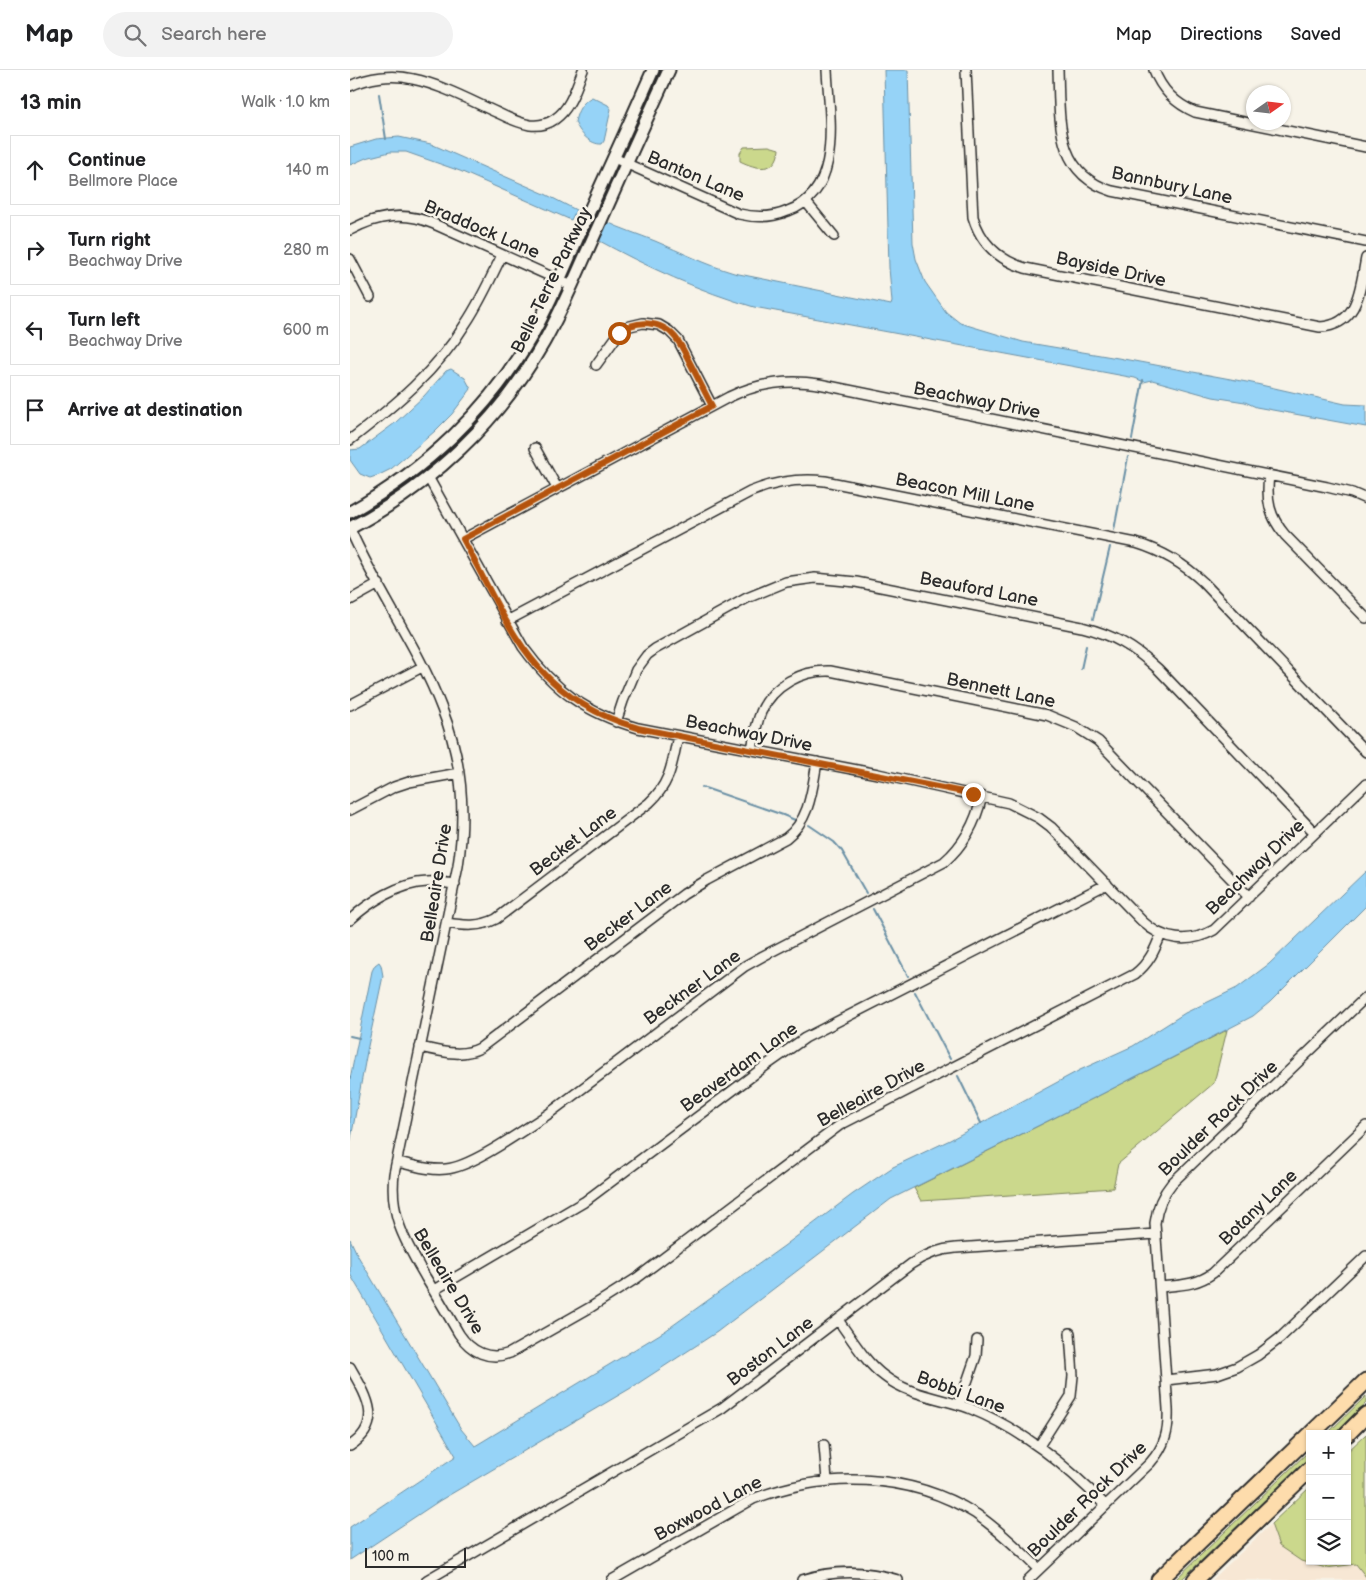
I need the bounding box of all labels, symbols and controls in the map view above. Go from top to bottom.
search box [103,12,453,57]
text: Map [25,20,73,49]
icon: search [121,21,149,49]
text: Search here [161,23,267,46]
text: Map [1116,24,1152,45]
text: Directions [1180,24,1262,45]
text: Saved [1290,24,1341,45]
north arrow [1246,85,1291,130]
text: 13 min [20,90,82,115]
text: Walk · 1.0 km [241,93,330,112]
street label: Banton Lane [644,147,748,207]
text: Continue [68,149,146,172]
icon: ahead [21,156,49,184]
text: 140 m [286,161,329,180]
street label: Bannbury Lane [1110,162,1235,209]
text: Bellmore Place [68,172,178,191]
street label: Braddock Lane [421,196,543,263]
street label: Belle Terre Parkway [507,203,596,357]
text: Turn right [68,229,151,252]
icon: right [21,236,49,264]
text: 280 m [283,241,329,260]
street label: Bayside Drive [1054,248,1168,291]
text: Beachway Drive [68,252,183,271]
text: Turn left [68,309,140,332]
icon: left [21,316,49,344]
text: 600 m [283,321,329,340]
route start [608,322,631,345]
text: Beachway Drive [68,332,183,351]
street label: Beachway Drive [912,378,1042,423]
icon: arrive [21,396,49,424]
text: Arrive at destination [68,399,243,422]
street label: Beacon Mill Lane [893,469,1037,516]
street label: Beauford Lane [918,568,1040,611]
street label: Bennett Lane [945,669,1058,712]
street label: Beachway Drive [684,711,814,756]
route end [962,783,985,806]
street label: Becket Lane [526,802,621,881]
street label: Beachway Drive [1202,815,1309,920]
street label: Belleaire Drive [417,822,456,944]
street label: Becker Lane [580,877,676,956]
street label: Beckner Lane [640,945,745,1030]
street label: Beaverdam Lane [677,1018,802,1117]
street label: Belleaire Drive [814,1055,929,1132]
street label: Boulder Rock Drive [1155,1056,1282,1181]
street label: Botany Lane [1215,1165,1302,1250]
street label: Belleaire Drive [409,1224,489,1338]
street label: Boston Lane [723,1312,818,1391]
street label: Bobbi Lane [914,1367,1008,1418]
map controls [1306,1430,1351,1565]
button: + [1306,1430,1351,1475]
street label: Boulder Rock Drive [1024,1437,1151,1562]
street label: Boxwood Lane [651,1471,766,1546]
button: − [1306,1475,1351,1520]
button: layers [1306,1520,1351,1565]
scale bar [365,1545,466,1568]
text: 100 m [372,1548,409,1565]

